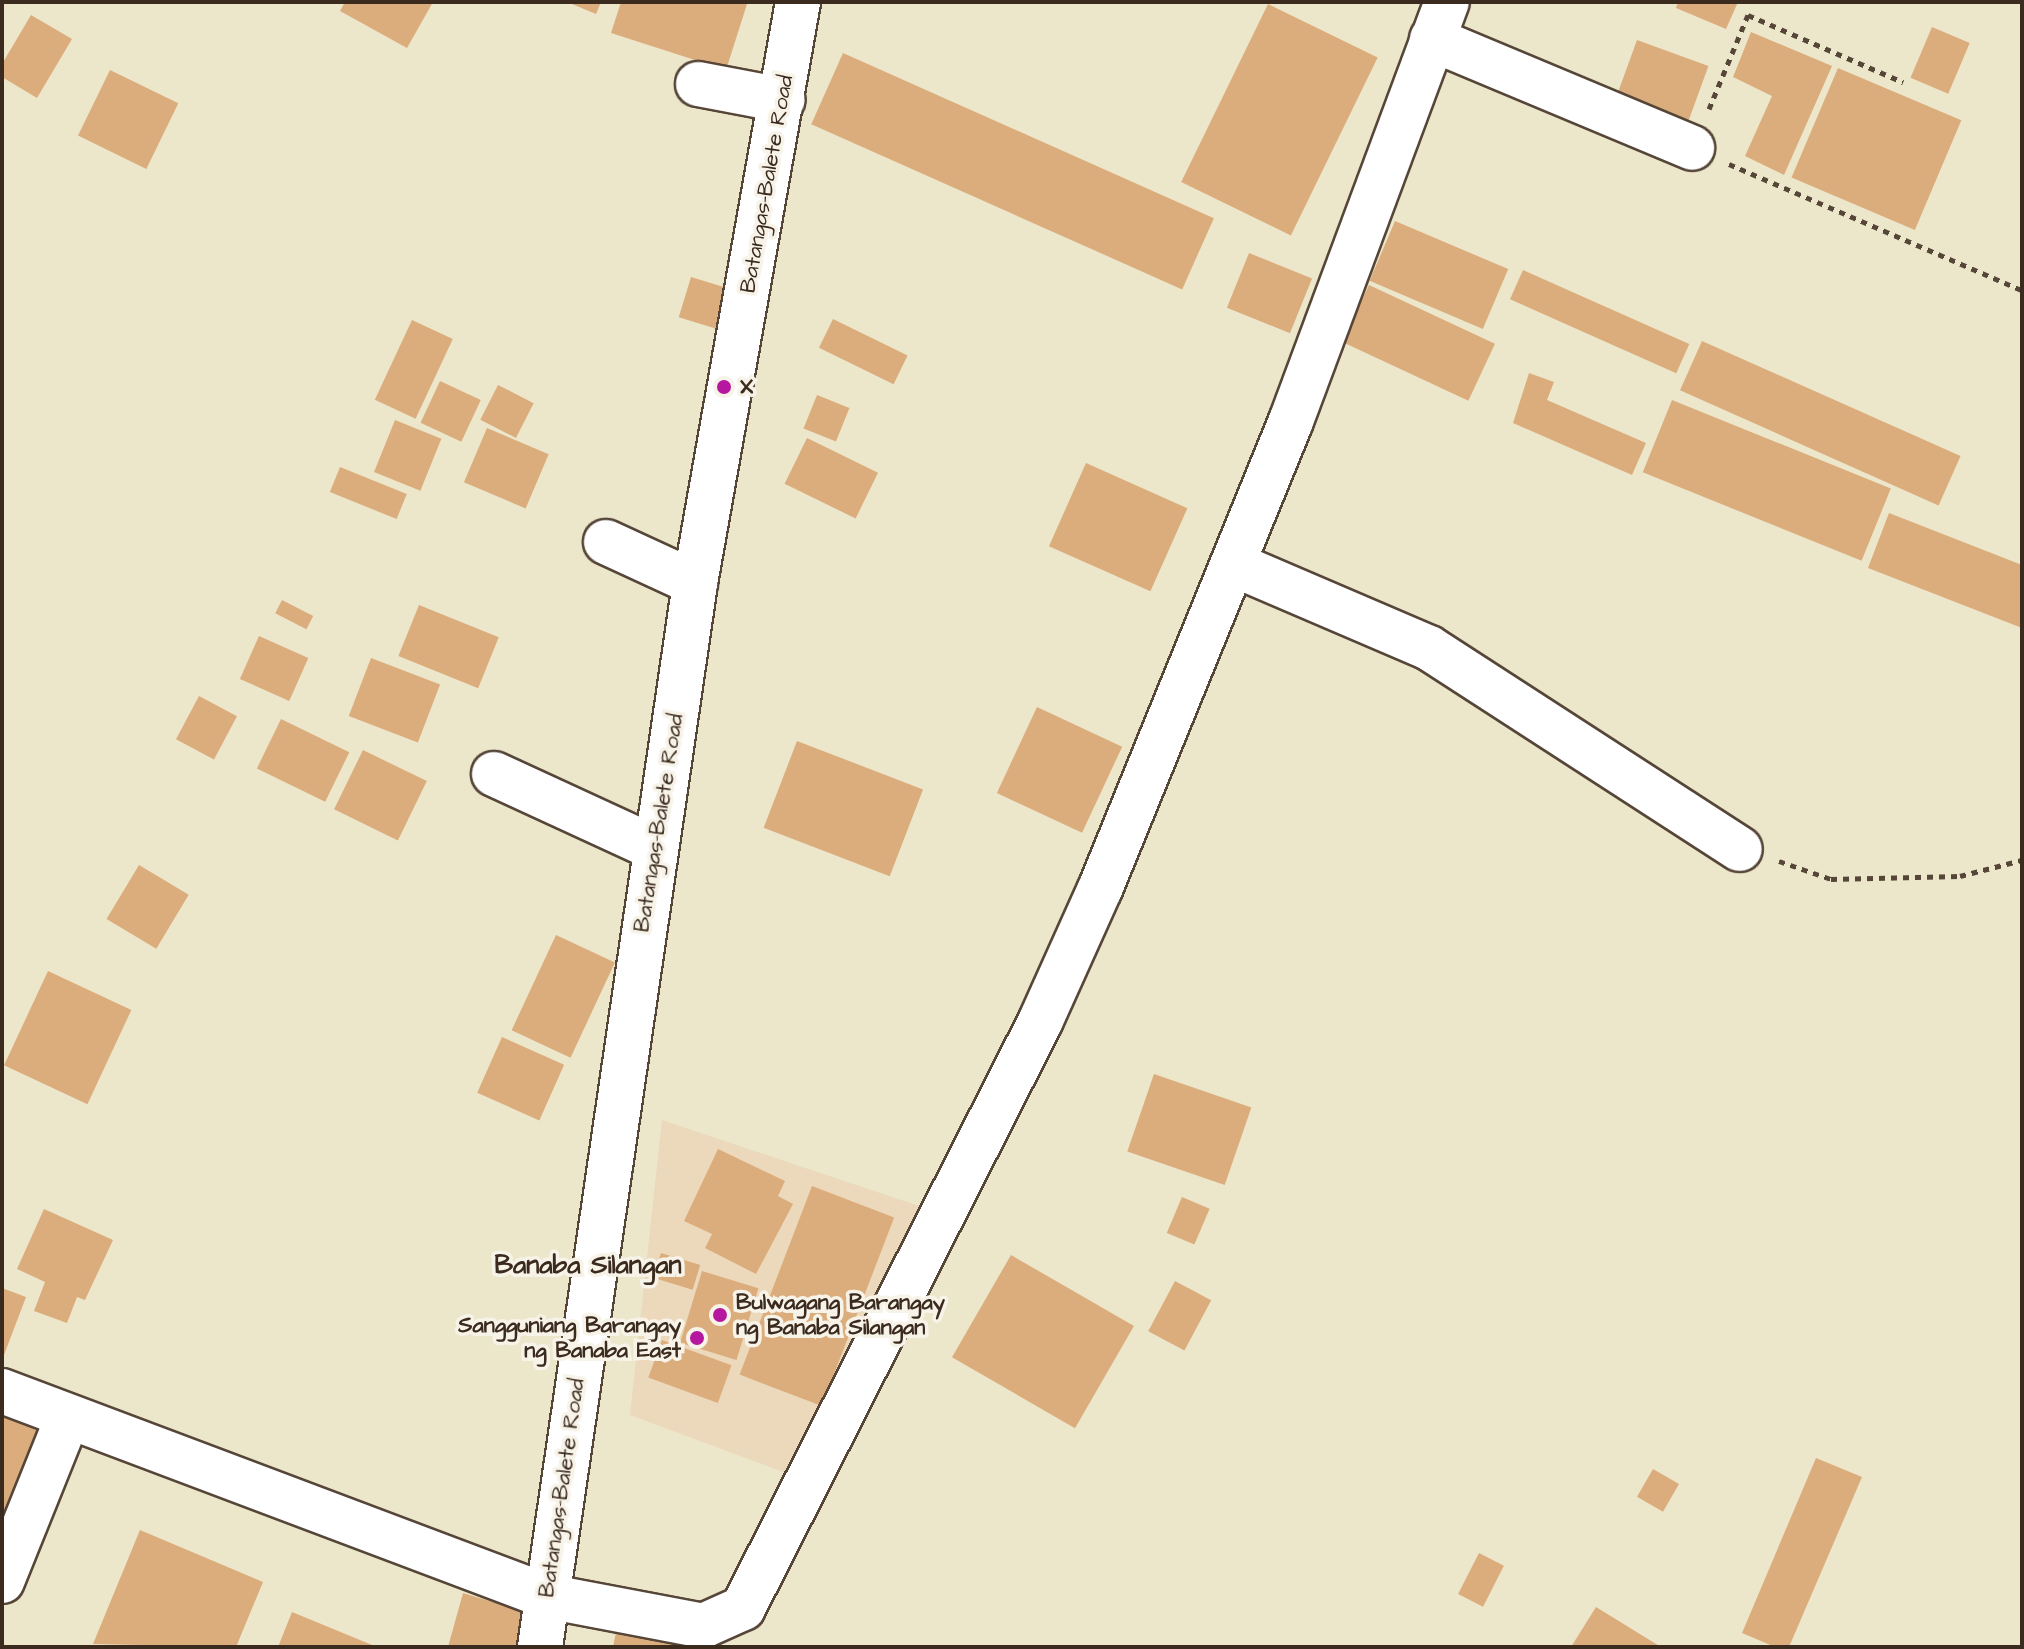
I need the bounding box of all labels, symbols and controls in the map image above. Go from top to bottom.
street label: Batangas-Balete Road [735,73,799,295]
place label: X [740,374,753,400]
marker: X [715,378,733,396]
street label: Batangas-Balete Road [629,712,689,934]
district label: Banaba Silangan [495,1250,681,1282]
place label: Bulwagang Barangay ng Banaba Silangan [736,1289,945,1340]
marker: Bulwagang Barangay ng Banaba Silangan [711,1306,729,1324]
place label: Sangguniang Barangay ng Banaba East [458,1312,681,1364]
marker: Sangguniang Barangay ng Banaba East [688,1329,706,1347]
street label: Batangas-Balete Road [534,1377,590,1599]

